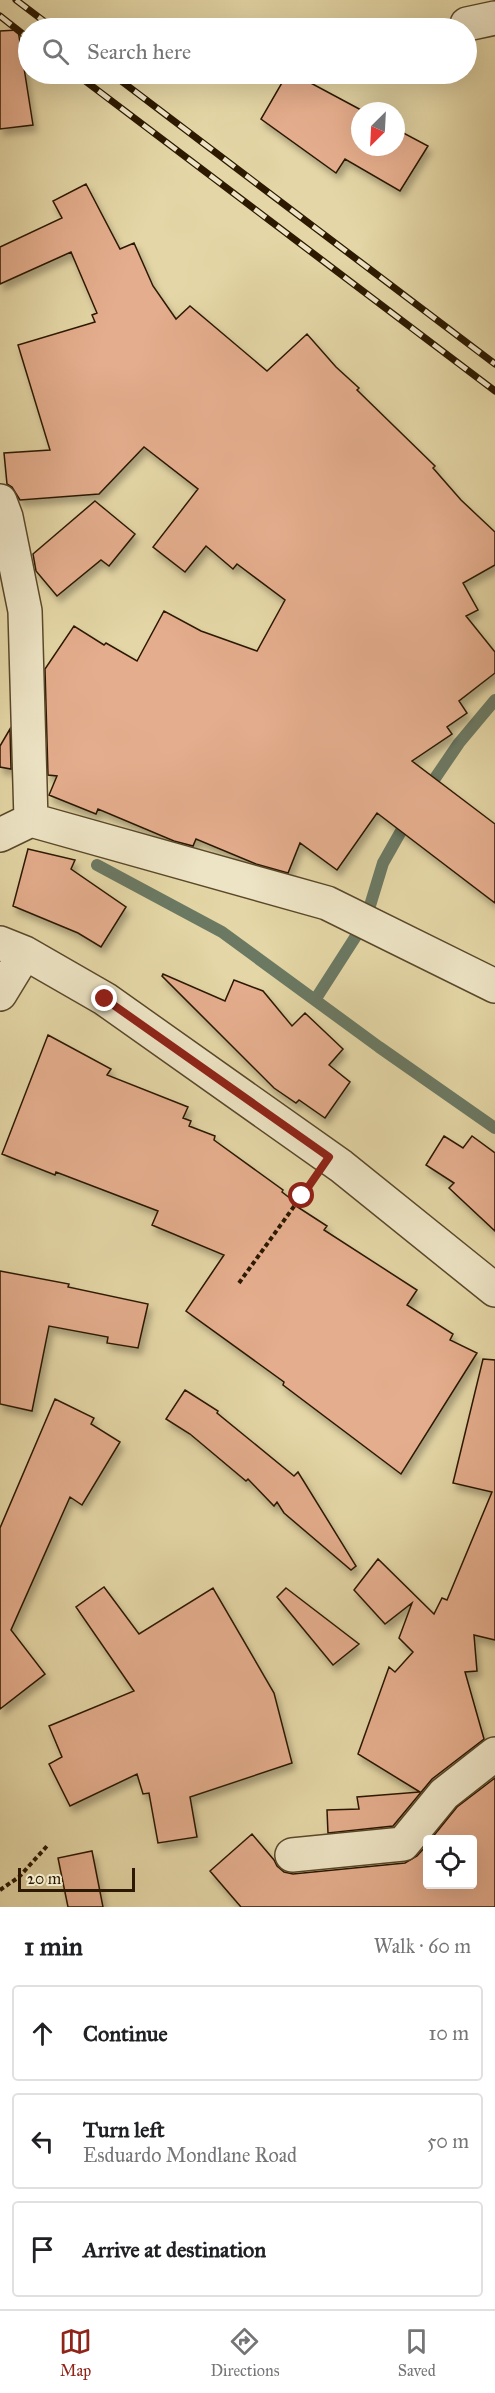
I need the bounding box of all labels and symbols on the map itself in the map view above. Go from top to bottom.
north arrow [351,102,405,156]
route end [91,985,117,1011]
route start [288,1182,314,1208]
scale bar [18,1865,135,1892]

